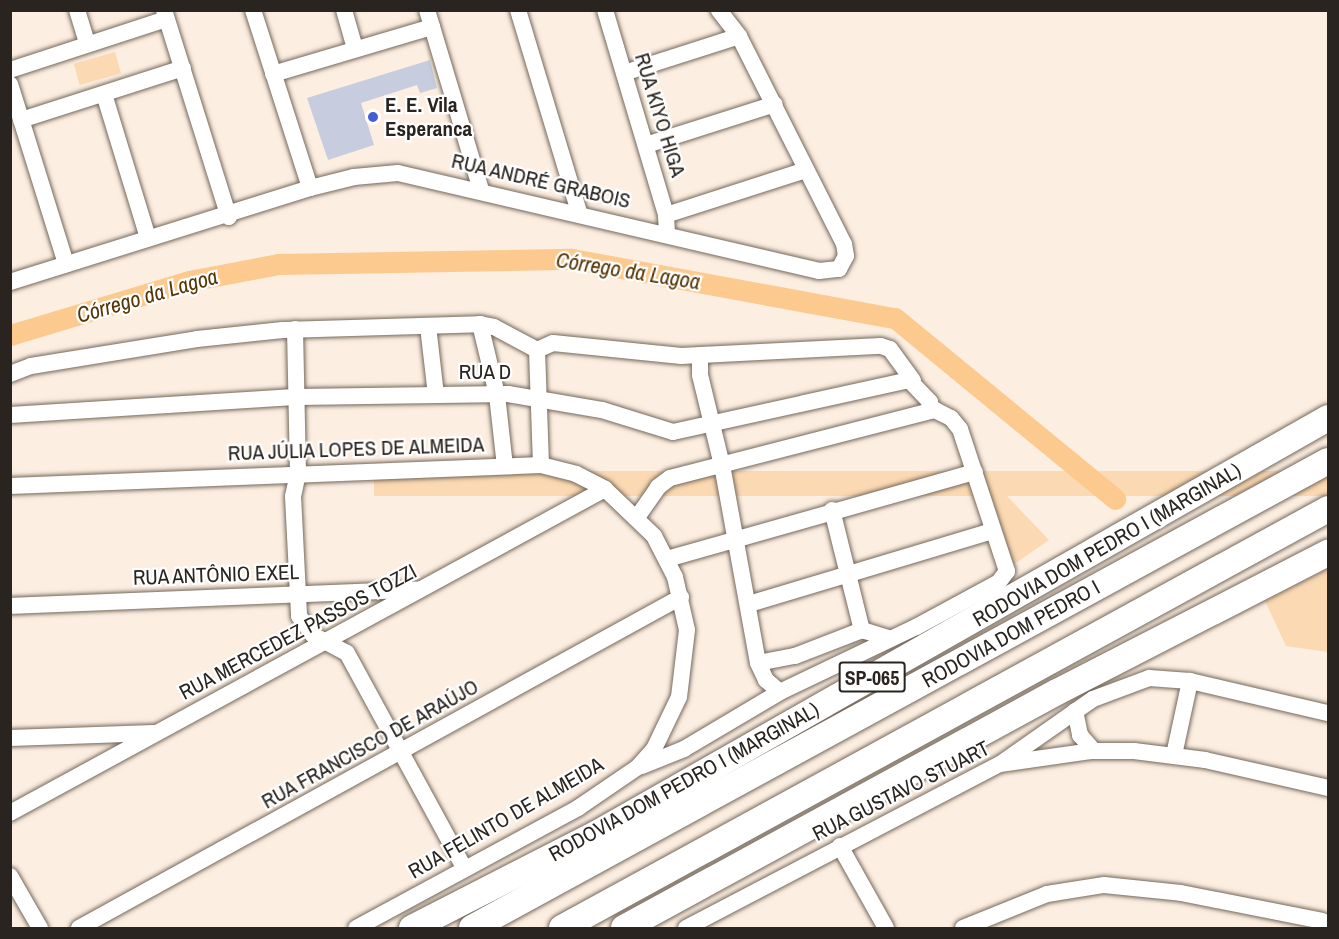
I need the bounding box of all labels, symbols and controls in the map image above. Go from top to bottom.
street label: RUA KIYO HIGA [629,50,691,180]
place label: E. E. Vila Esperanca [385,92,472,142]
marker: E. E. Vila Esperanca [366,110,380,124]
street label: RUA ANDRÉ GRABOIS [448,148,634,214]
water label: Córrego da Lagoa [554,247,702,295]
water label: Córrego da Lagoa [73,263,221,329]
street label: RUA D [458,359,512,385]
street label: RUA JÚLIA LOPES DE ALMEIDA [226,432,486,466]
street label: RODOVIA DOM PEDRO I (MARGINAL) [968,458,1246,632]
street label: RUA MERCEDEZ PASSOS TOZZI [174,558,422,706]
street label: RUA ANTÔNIO EXEL [132,559,300,591]
street label: RODOVIA DOM PEDRO I [917,575,1105,693]
road number: SP-065 [838,660,906,694]
street label: RUA FRANCISCO DE ARAÚJO [256,673,484,815]
street label: RODOVIA DOM PEDRO I (MARGINAL) [544,697,824,867]
street label: RUA GUSTAVO STUART [808,735,994,847]
street label: RUA FELINTO DE ALMEIDA [403,751,609,885]

